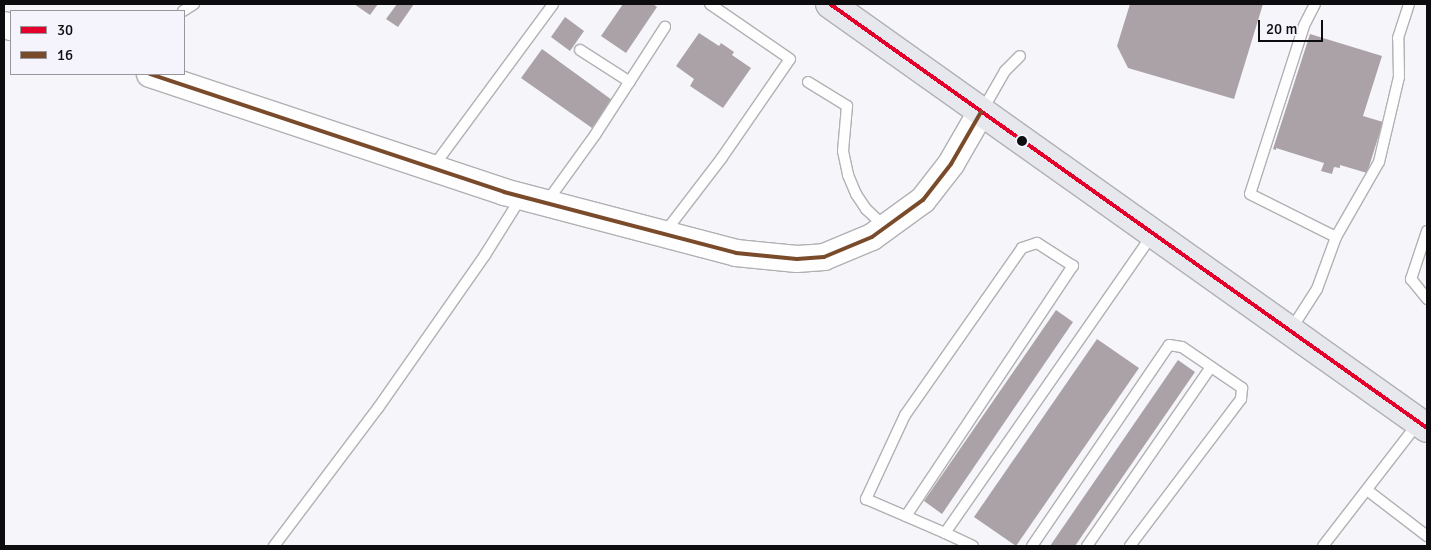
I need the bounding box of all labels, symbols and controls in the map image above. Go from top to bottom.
legend [10,10,185,75]
scale bar [1261,10,1326,42]
text: 20 m [1266,20,1297,38]
text: 30 [57,21,73,39]
text: 16 [57,46,73,64]
unlabelled marker [1017,136,1027,146]

